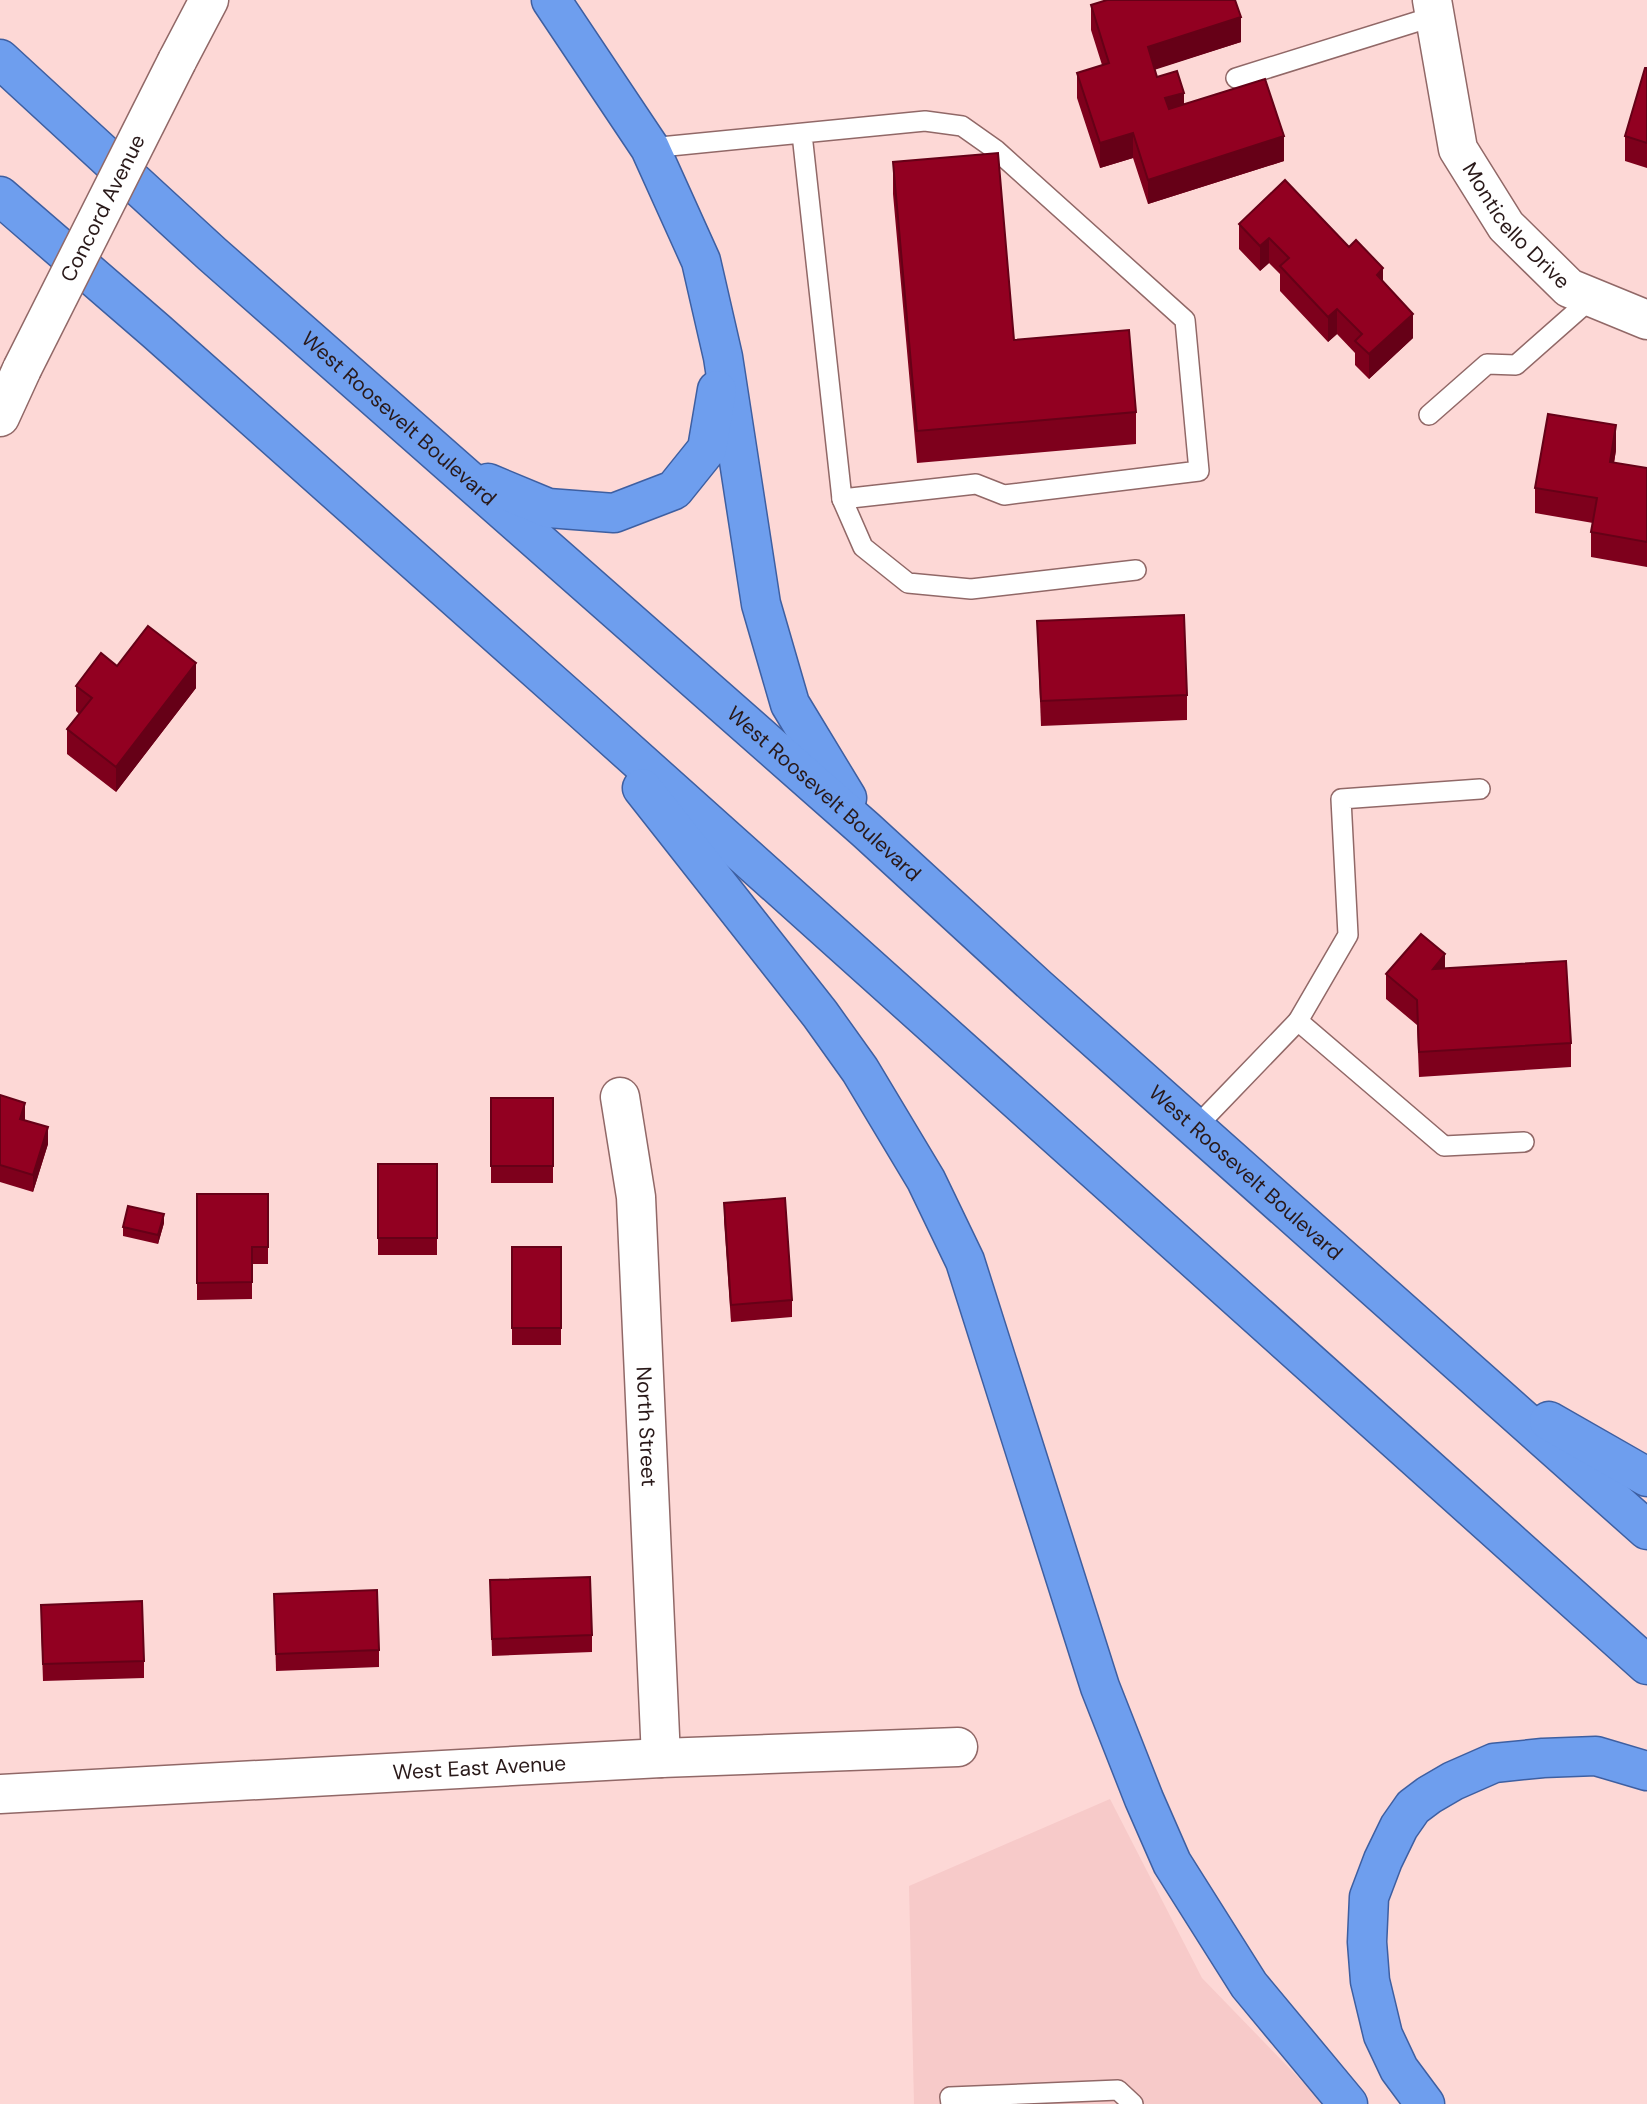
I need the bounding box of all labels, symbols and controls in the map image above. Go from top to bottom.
street label: Concord Avenue [54,130,152,287]
street label: Monticello Drive [1456,157,1576,295]
street label: West Roosevelt Boulevard [295,325,502,512]
street label: West Roosevelt Boulevard [721,700,927,888]
street label: West Roosevelt Boulevard [1143,1079,1349,1267]
street label: North Street [630,1366,663,1487]
street label: West East Avenue [392,1749,567,1787]

